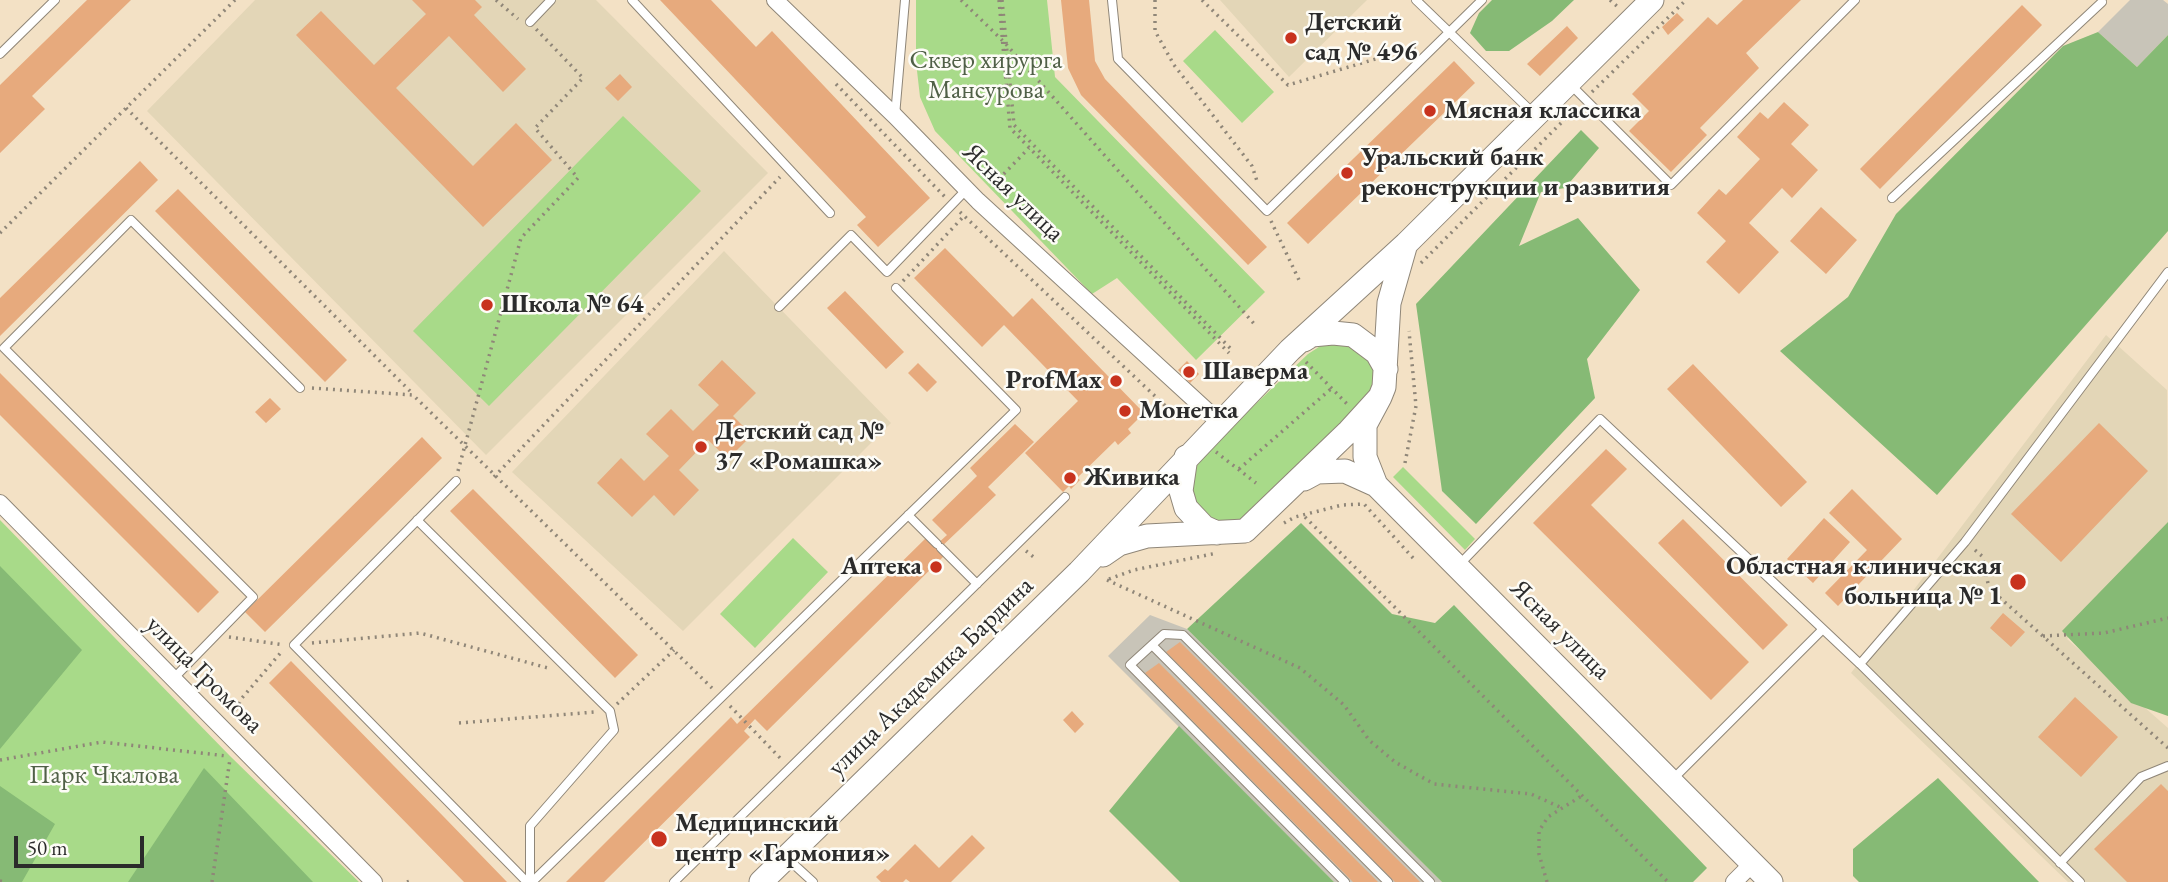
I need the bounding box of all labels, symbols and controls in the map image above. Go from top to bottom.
place label: Детский сад № 496 [1305,7,1417,68]
marker: Детский сад № 496 [1283,30,1299,46]
park label: Сквер хирурга Мансурова [910,45,1062,106]
place label: Мясная классика [1444,95,1641,127]
marker: Мясная классика [1422,103,1438,119]
street label: Ясная улица [956,137,1070,249]
place label: Уральский банк реконструкции и развития [1361,142,1670,204]
marker: Уральский банк реконструкции и развития [1339,165,1355,181]
place label: Школа № 64 [501,289,644,321]
marker: Школа № 64 [479,297,495,313]
place label: Шаверма [1203,356,1308,388]
marker: Шаверма [1181,364,1197,380]
place label: ProfMax [1005,365,1102,397]
marker: ProfMax [1108,373,1124,389]
place label: Монетка [1139,395,1238,427]
marker: Монетка [1117,403,1133,419]
place label: Детский сад № 37 «Ромашка» [715,416,883,478]
marker: Детский сад № 37 «Ромашка» [693,439,709,455]
place label: Живика [1084,462,1180,494]
marker: Живика [1062,470,1078,486]
place label: Аптека [841,551,922,583]
place label: Областная клиническая больница № 1 [1726,551,2002,612]
marker: Аптека [928,559,944,575]
street label: улица Академика Бардина [822,571,1040,783]
marker: Областная клиническая больница № 1 [2008,572,2028,592]
street label: Ясная улица [1503,573,1617,687]
street label: улица Громова [139,610,269,740]
park label: Парк Чкалова [29,760,179,792]
place label: Медицинский центр «Гармония» [675,808,890,870]
scale bar [18,822,147,866]
marker: Медицинский центр «Гармония» [649,829,669,849]
text: 50 m [27,834,68,861]

